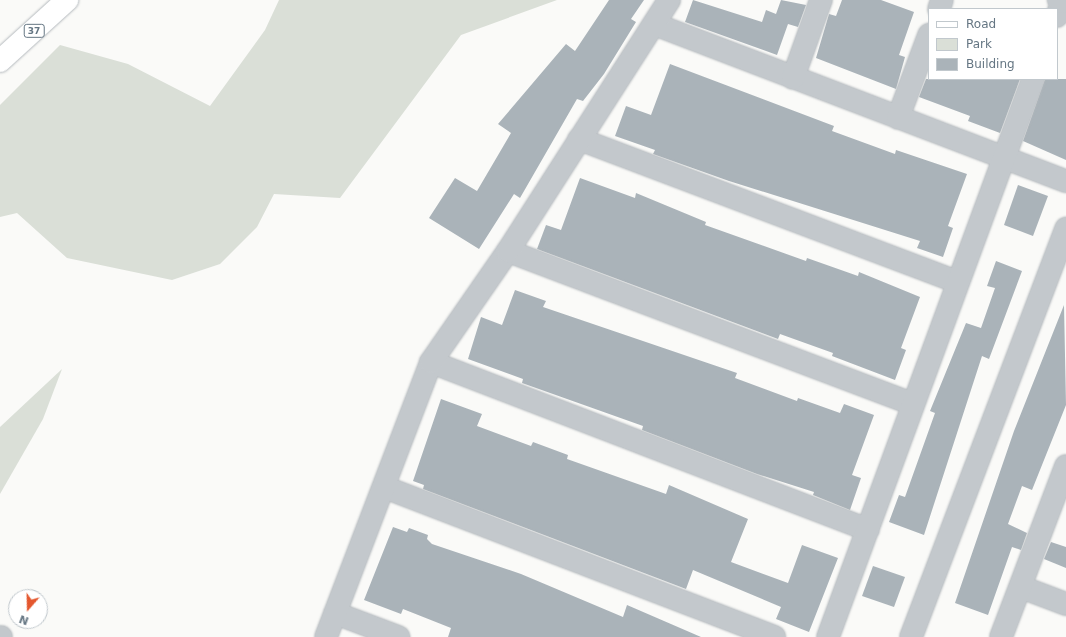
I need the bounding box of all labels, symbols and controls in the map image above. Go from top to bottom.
legend [928,8,1058,80]
text: Road [966,17,996,31]
road number: 37 [23,24,45,38]
text: Park [966,37,992,51]
text: Building [966,57,1015,71]
north arrow [8,589,48,629]
text: N [18,612,31,627]

